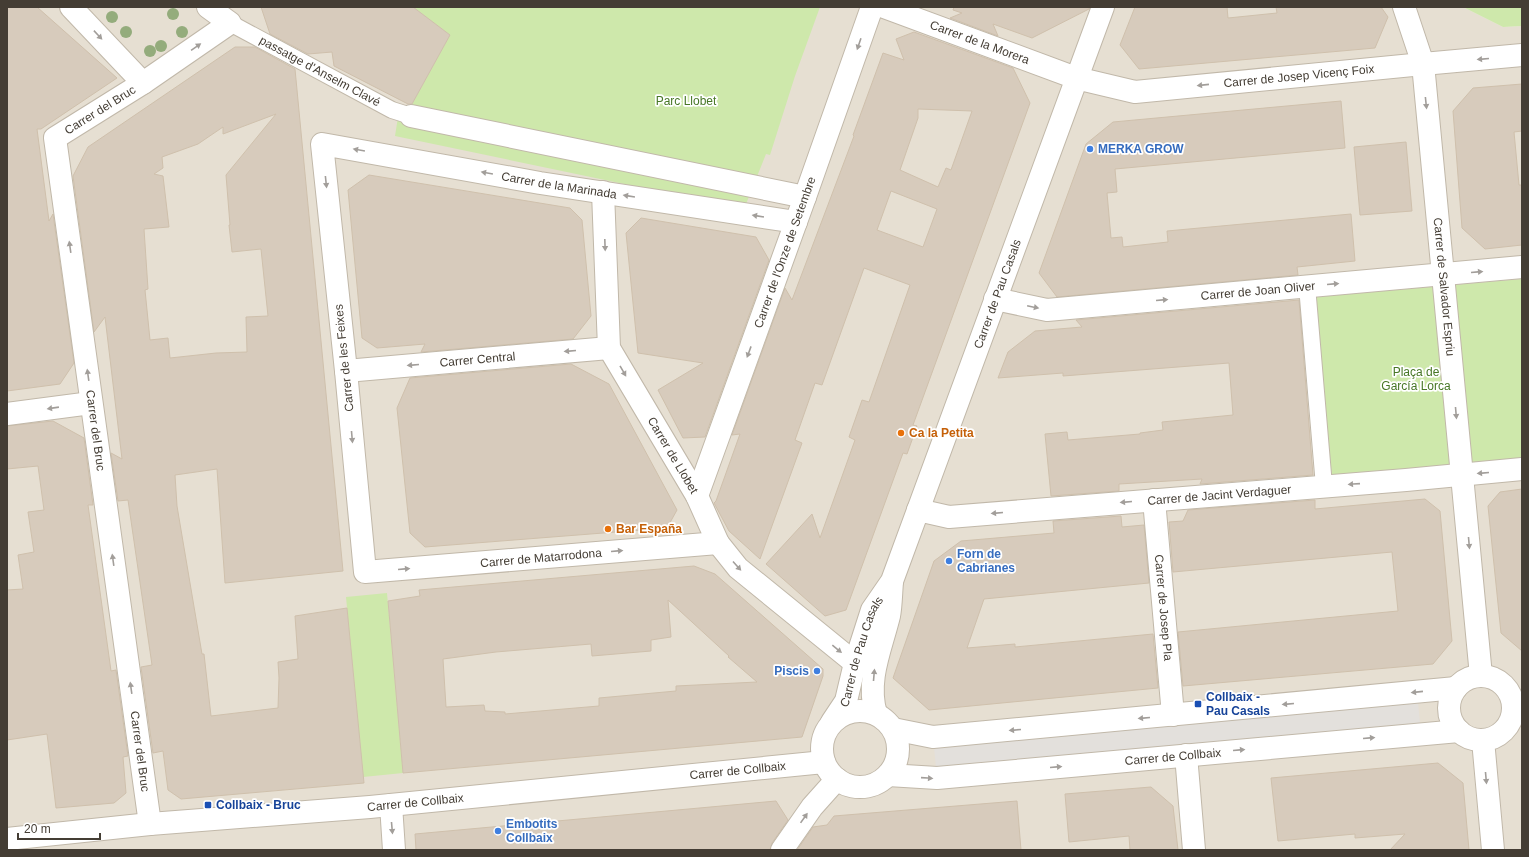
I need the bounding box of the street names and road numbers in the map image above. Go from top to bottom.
street label: Carrer de la Morera [928,18,1032,67]
street label: passatge d'Anselm Clavé [257,33,383,110]
street label: Carrer de Josep Vicenç Foix [1223,62,1375,90]
street label: Carrer del Bruc [62,83,138,137]
street label: Carrer de la Marinada [500,169,618,202]
street label: Carrer de l'Onze de Setembre [751,174,819,330]
street label: Carrer de Salvador Espriu [1431,217,1458,357]
street label: Carrer de Pau Casals [971,237,1024,351]
street label: Carrer de Joan Oliver [1200,279,1316,303]
street label: Carrer de les Feixes [331,304,357,412]
street label: Carrer Central [439,349,516,370]
street label: Carrer del Bruc [83,389,108,472]
street label: Carrer de Llobet [645,414,701,497]
street label: Carrer de Jacint Verdaguer [1147,482,1292,508]
street label: Carrer de Matarrodona [480,546,603,570]
street label: Carrer de Josep Pla [1152,554,1175,662]
street label: Carrer de Pau Casals [837,594,886,710]
street label: Carrer del Bruc [127,710,152,793]
street label: Carrer de Collbaix [1124,745,1222,768]
street label: Carrer de Collbaix [689,759,787,782]
street label: Carrer de Collbaix [366,791,464,814]

